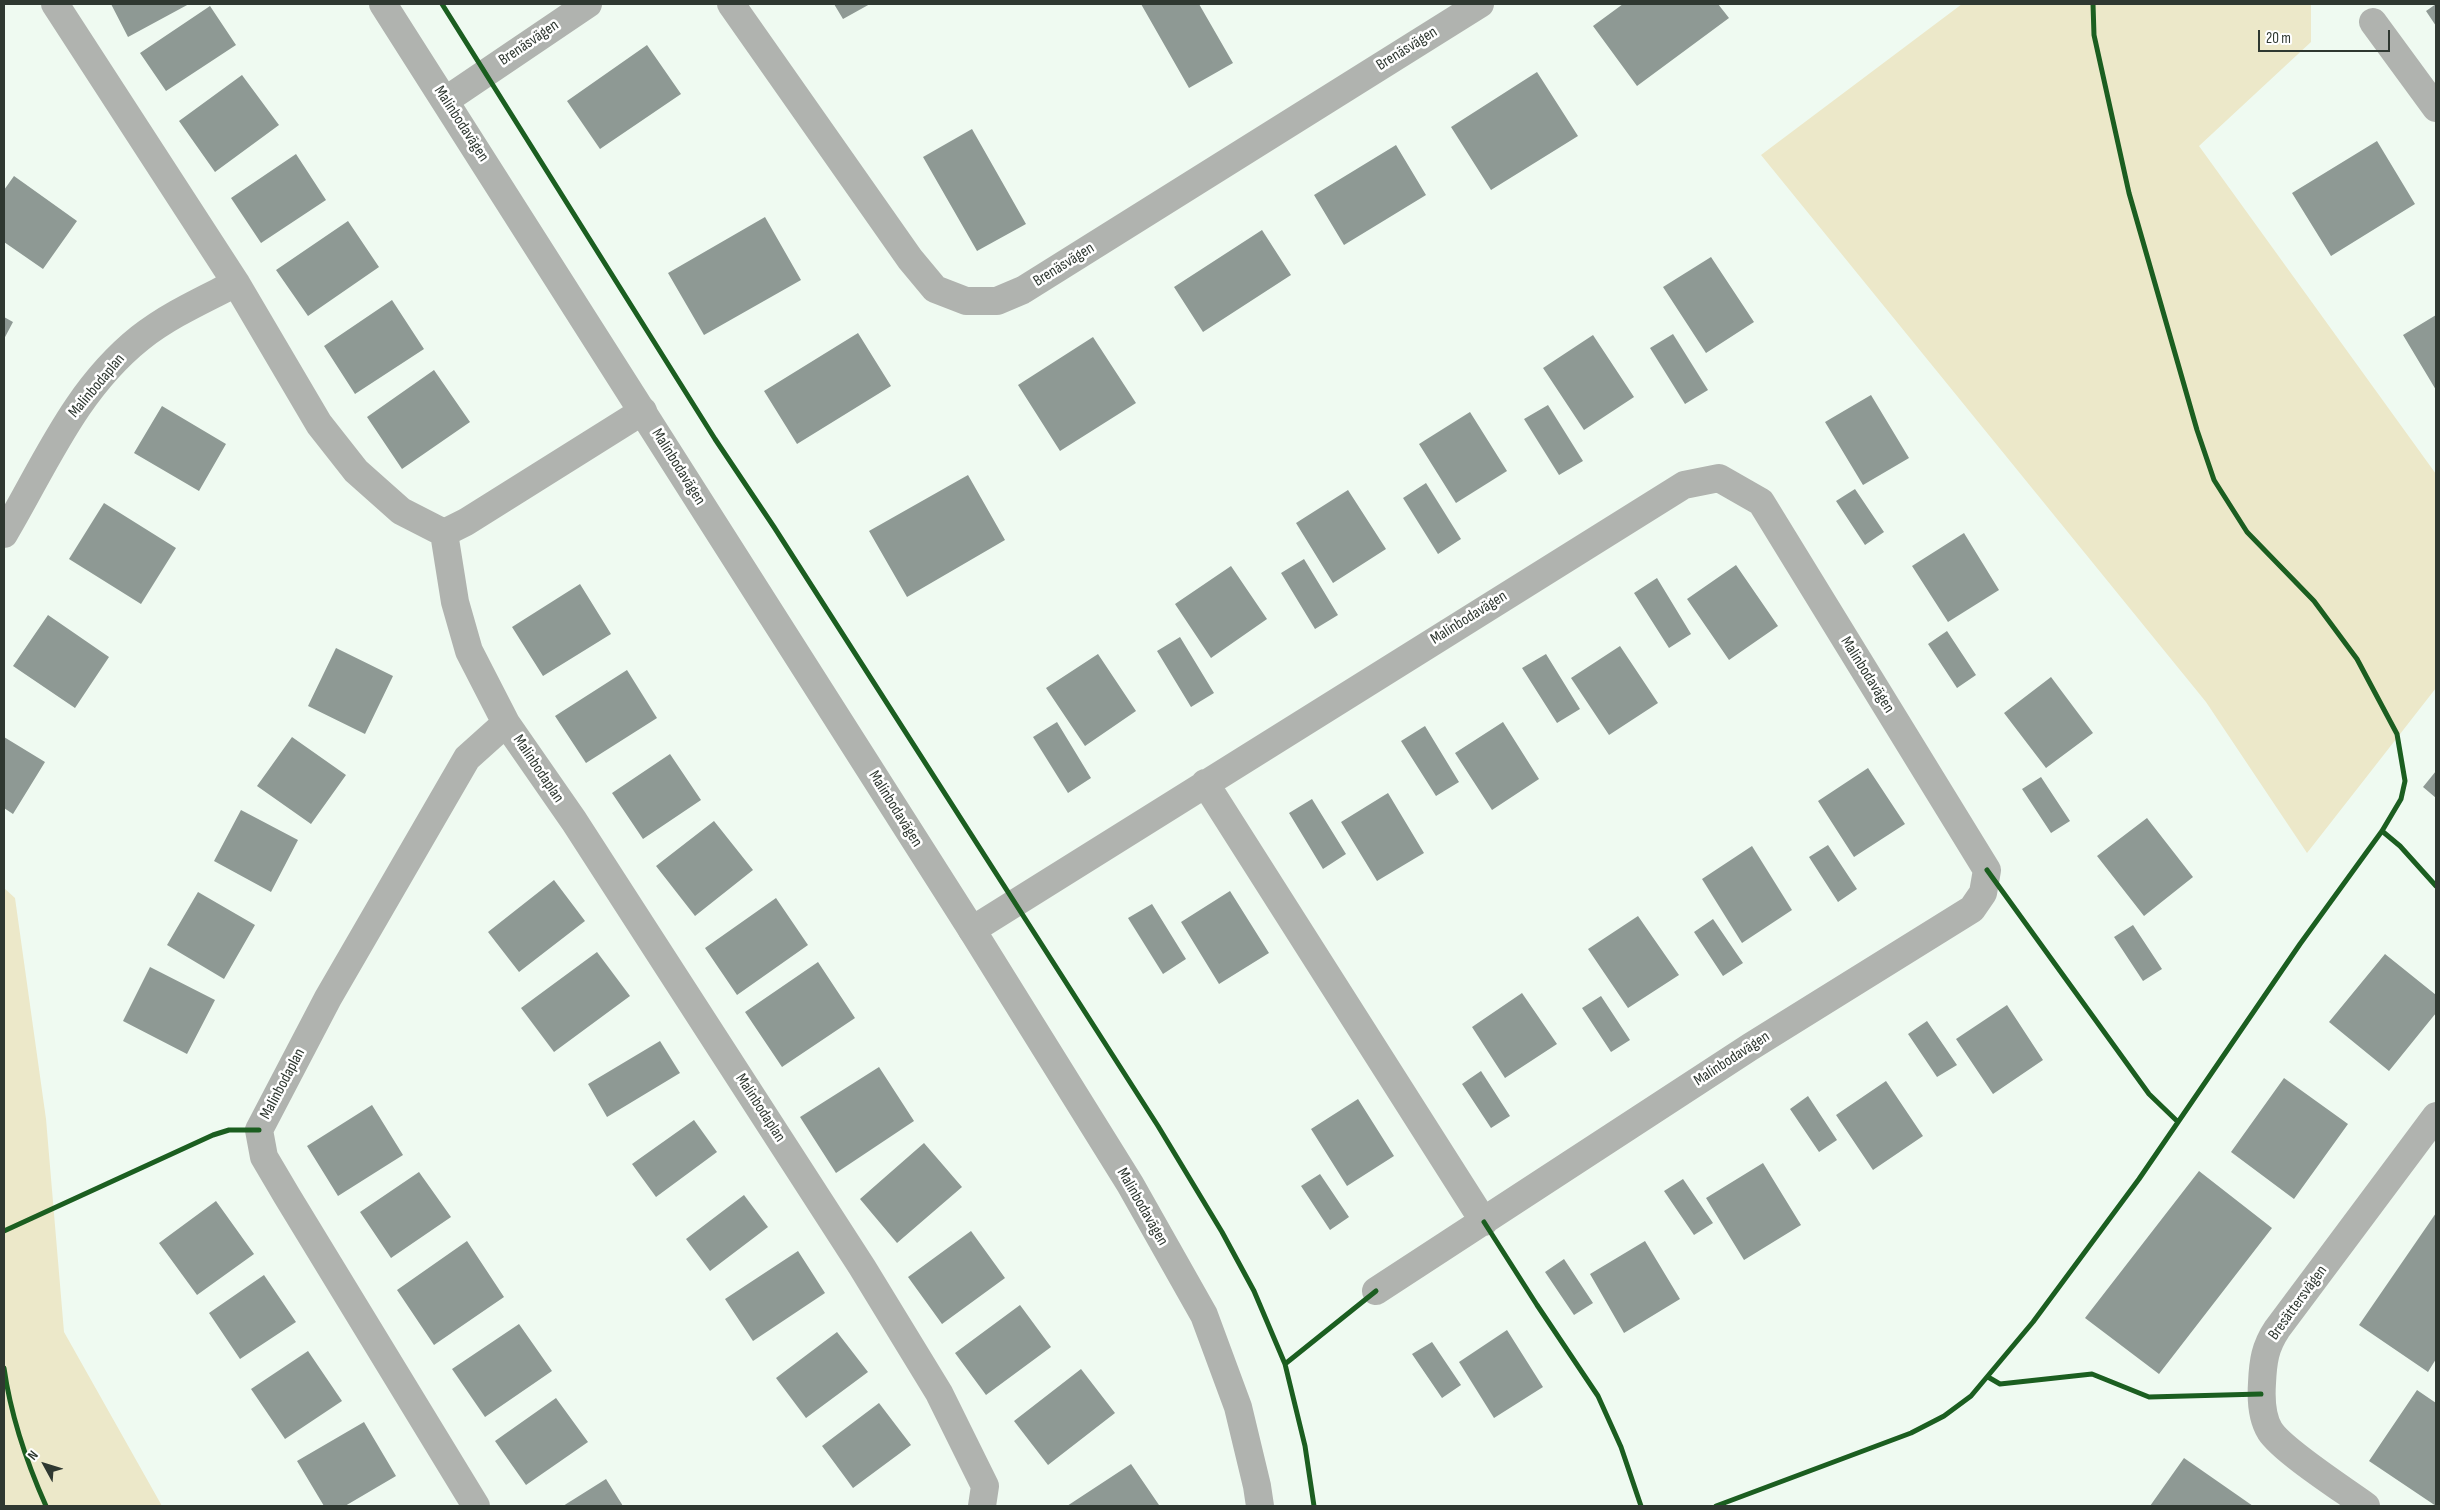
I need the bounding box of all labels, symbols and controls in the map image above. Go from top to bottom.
street label: Brenäsvägen [495,16,563,70]
scale bar [2260,20,2392,52]
street label: Brenäsvägen [1373,23,1441,75]
text: 20 m [2266,29,2291,48]
street label: Malinbodavägen [429,82,493,166]
street label: Brenäsvägen [1030,239,1098,291]
street label: Malinbodaplan [65,350,129,422]
street label: Malinbodavägen [647,425,709,509]
street label: Malinbodavägen [1427,587,1511,649]
street label: Malinbodavägen [1836,633,1898,717]
street label: Malinbodaplan [508,731,568,807]
street label: Malinbodavägen [864,767,926,851]
street label: Malinbodavägen [1690,1027,1774,1091]
street label: Malinbodaplan [256,1045,310,1123]
street label: Malinbodaplan [731,1070,789,1146]
street label: Malinbodavägen [1112,1165,1172,1249]
street label: Bresättersvägen [2265,1262,2331,1344]
north arrow [20,1440,70,1490]
text: N [24,1447,42,1464]

